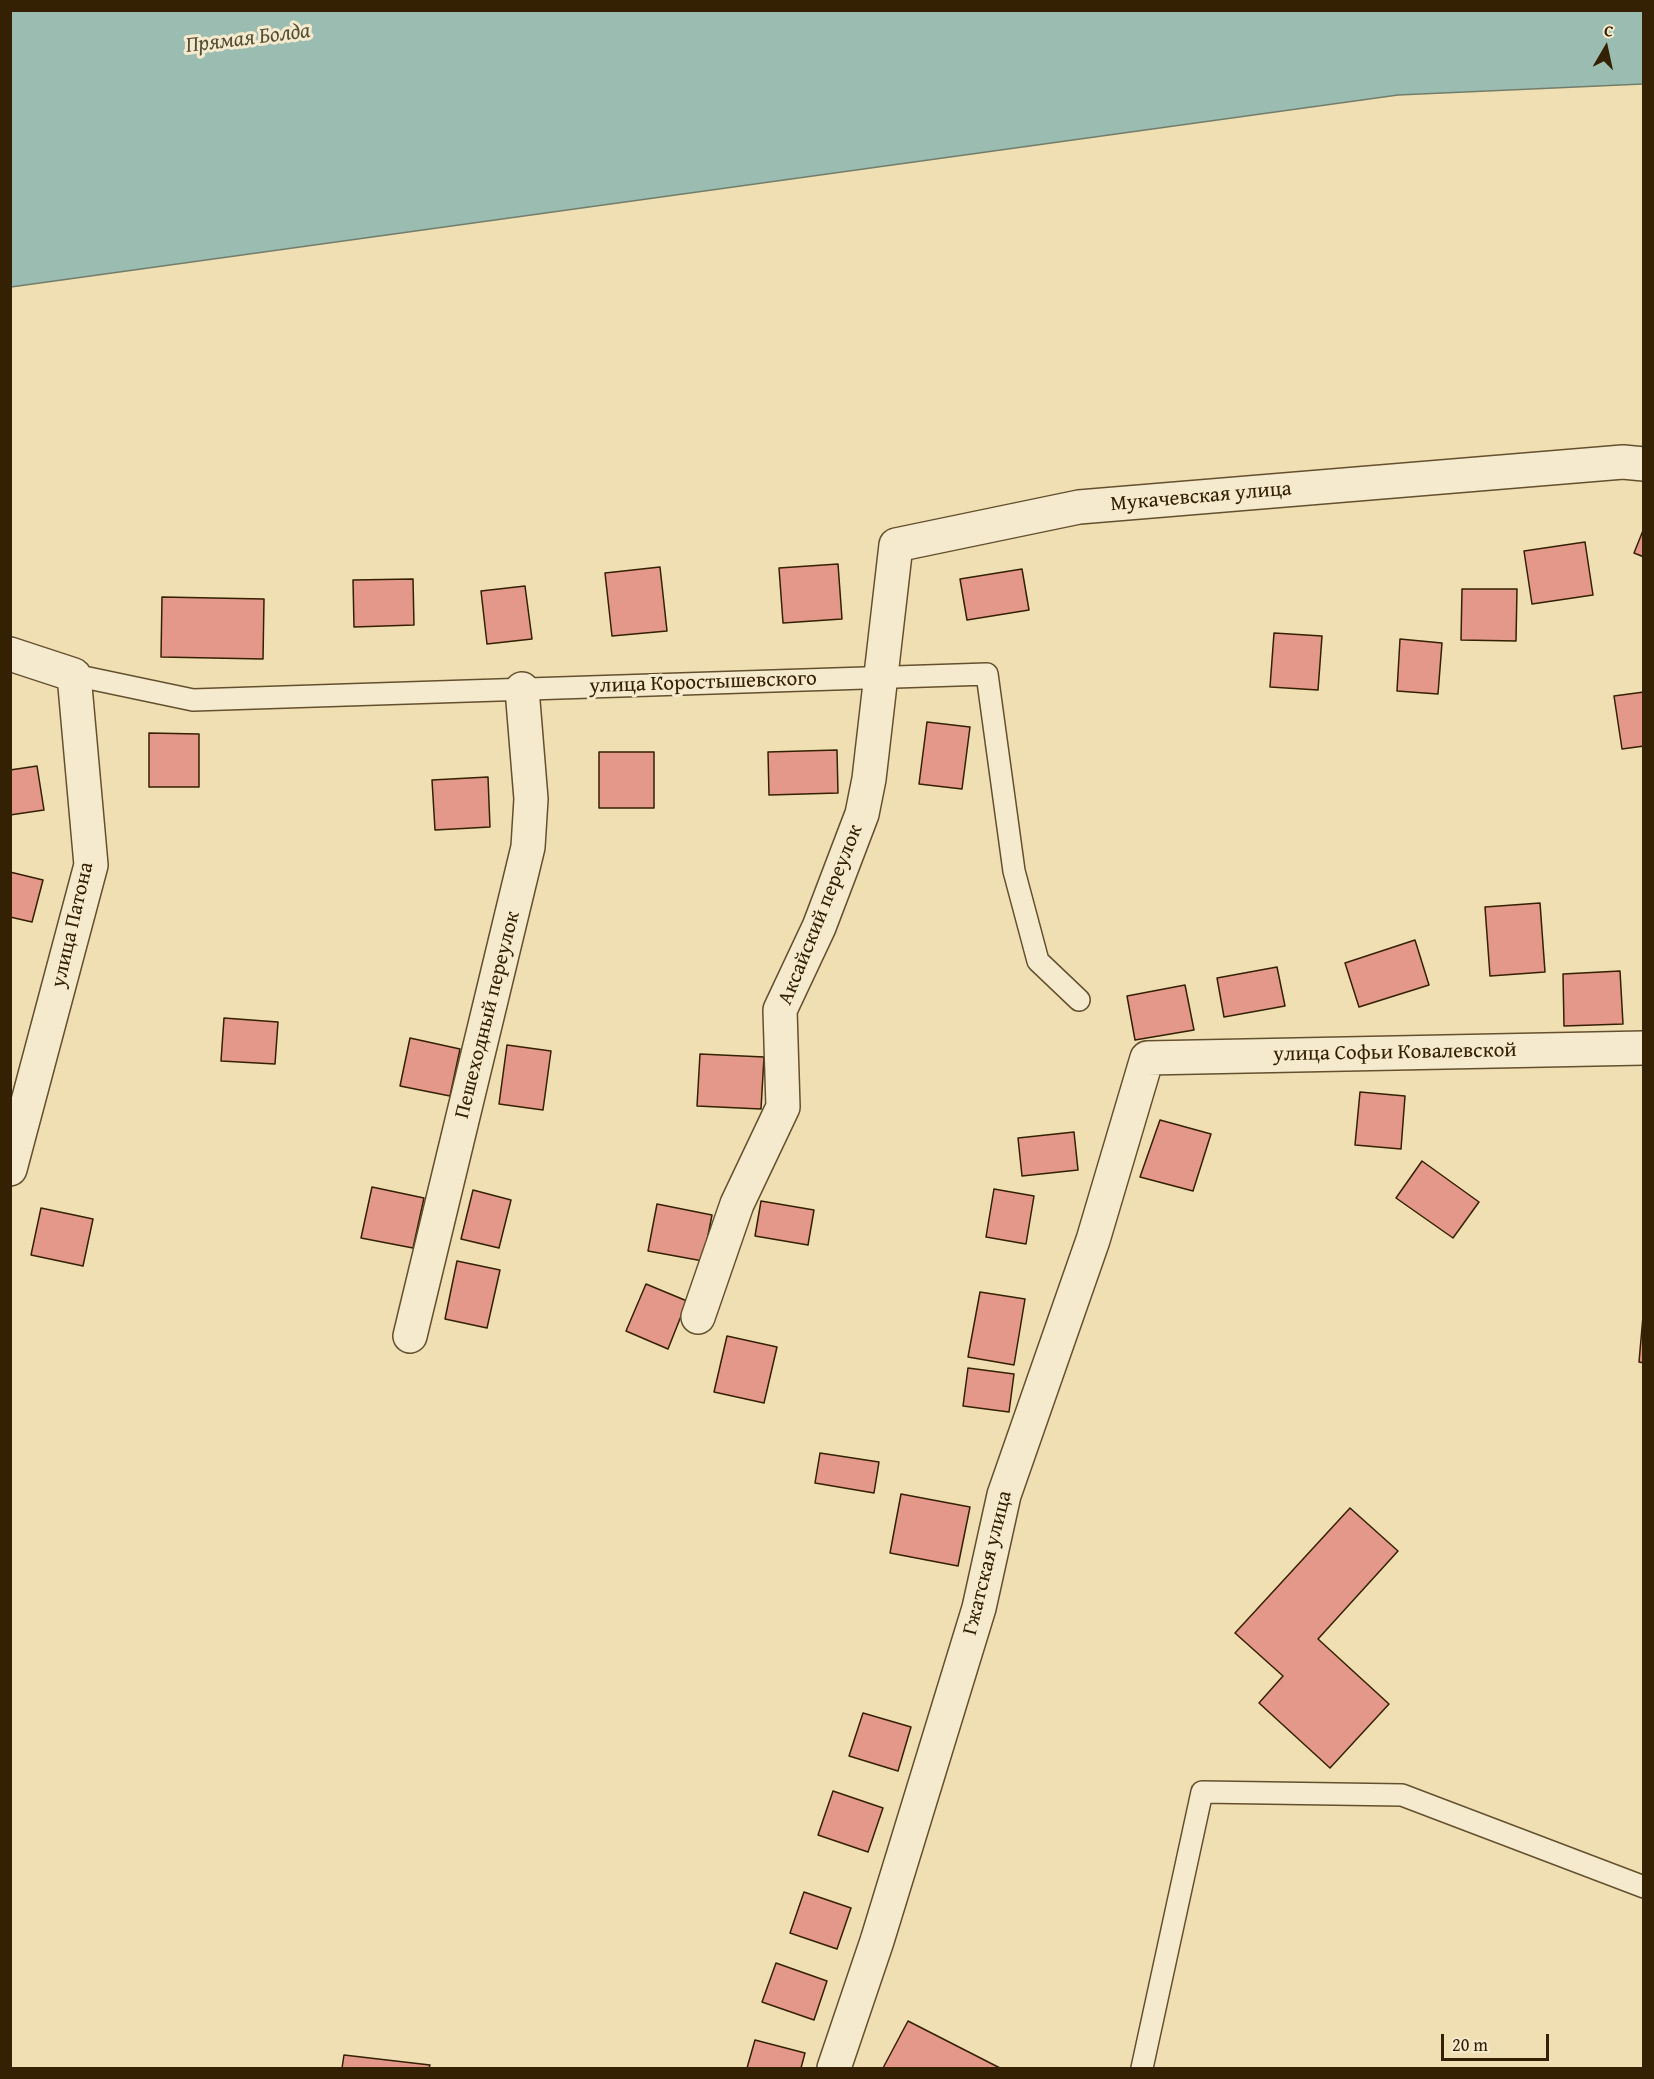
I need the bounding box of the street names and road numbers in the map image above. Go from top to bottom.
street label: Мукачевская улица [1109,477,1293,517]
street label: улица Коростышевского [589,666,817,700]
street label: Аксайский переулок [773,821,869,1009]
street label: улица Патона [46,860,100,990]
street label: Пешеходный переулок [450,909,526,1121]
street label: улица Софьи Ковалевской [1273,1038,1517,1068]
street label: Гжатская улица [958,1488,1018,1638]

